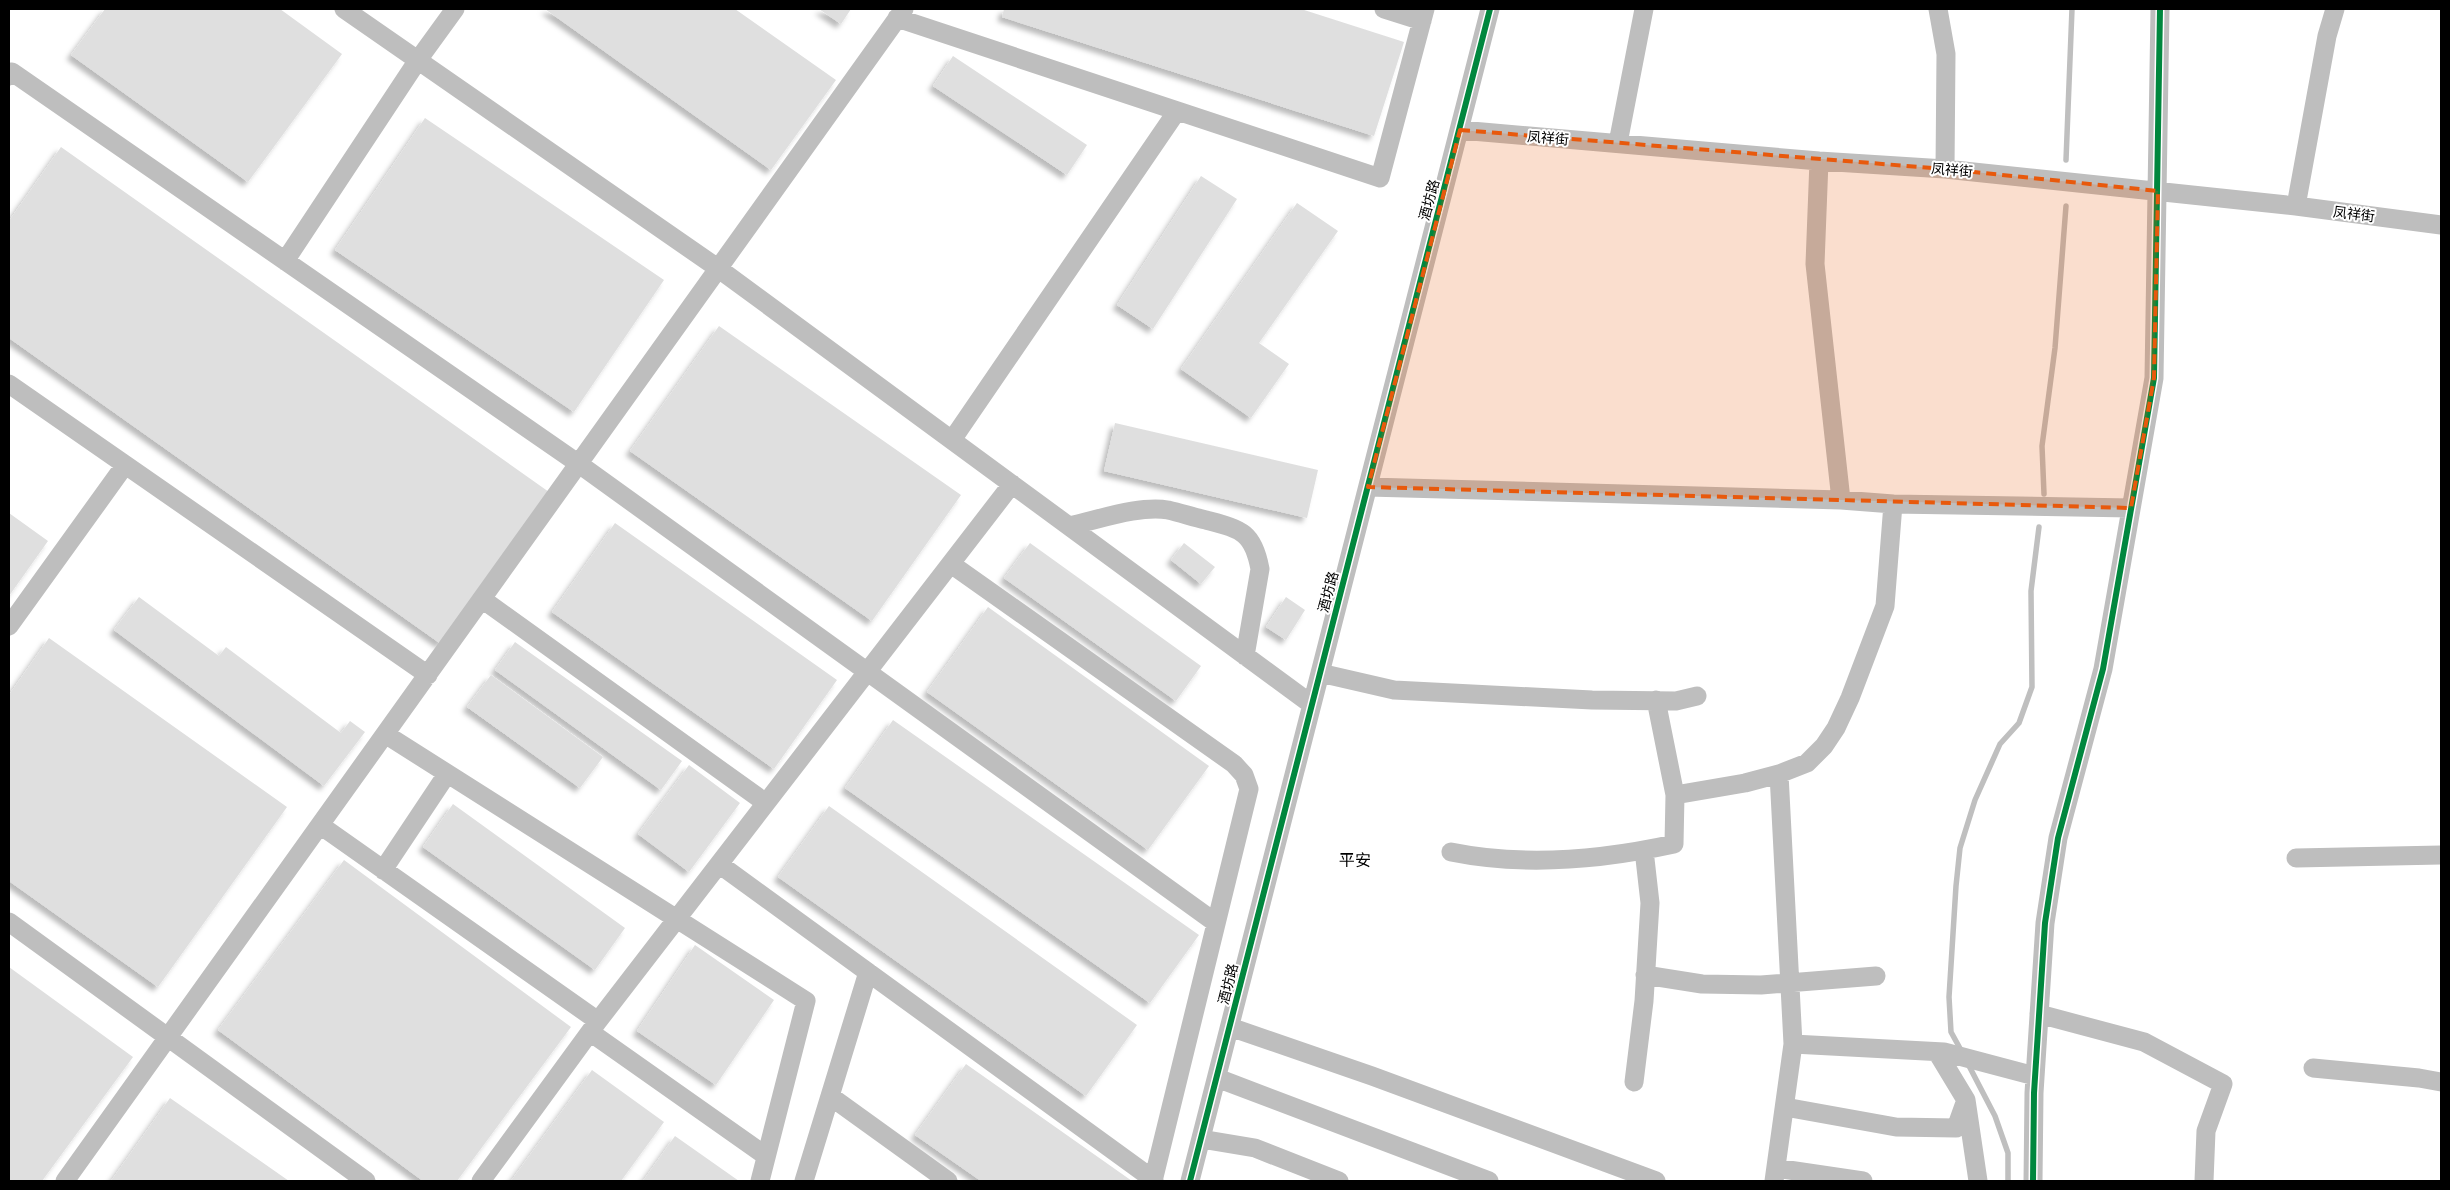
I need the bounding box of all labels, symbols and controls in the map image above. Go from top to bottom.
street label: 凤祥街 [1526,128,1570,149]
street label: 凤祥街 [1930,160,1974,181]
street label: 酒坊路 [1416,178,1443,223]
street label: 凤祥街 [2332,204,2376,225]
street label: 酒坊路 [1315,570,1342,615]
district label: 平安 [1339,851,1371,870]
street label: 酒坊路 [1215,962,1242,1007]

